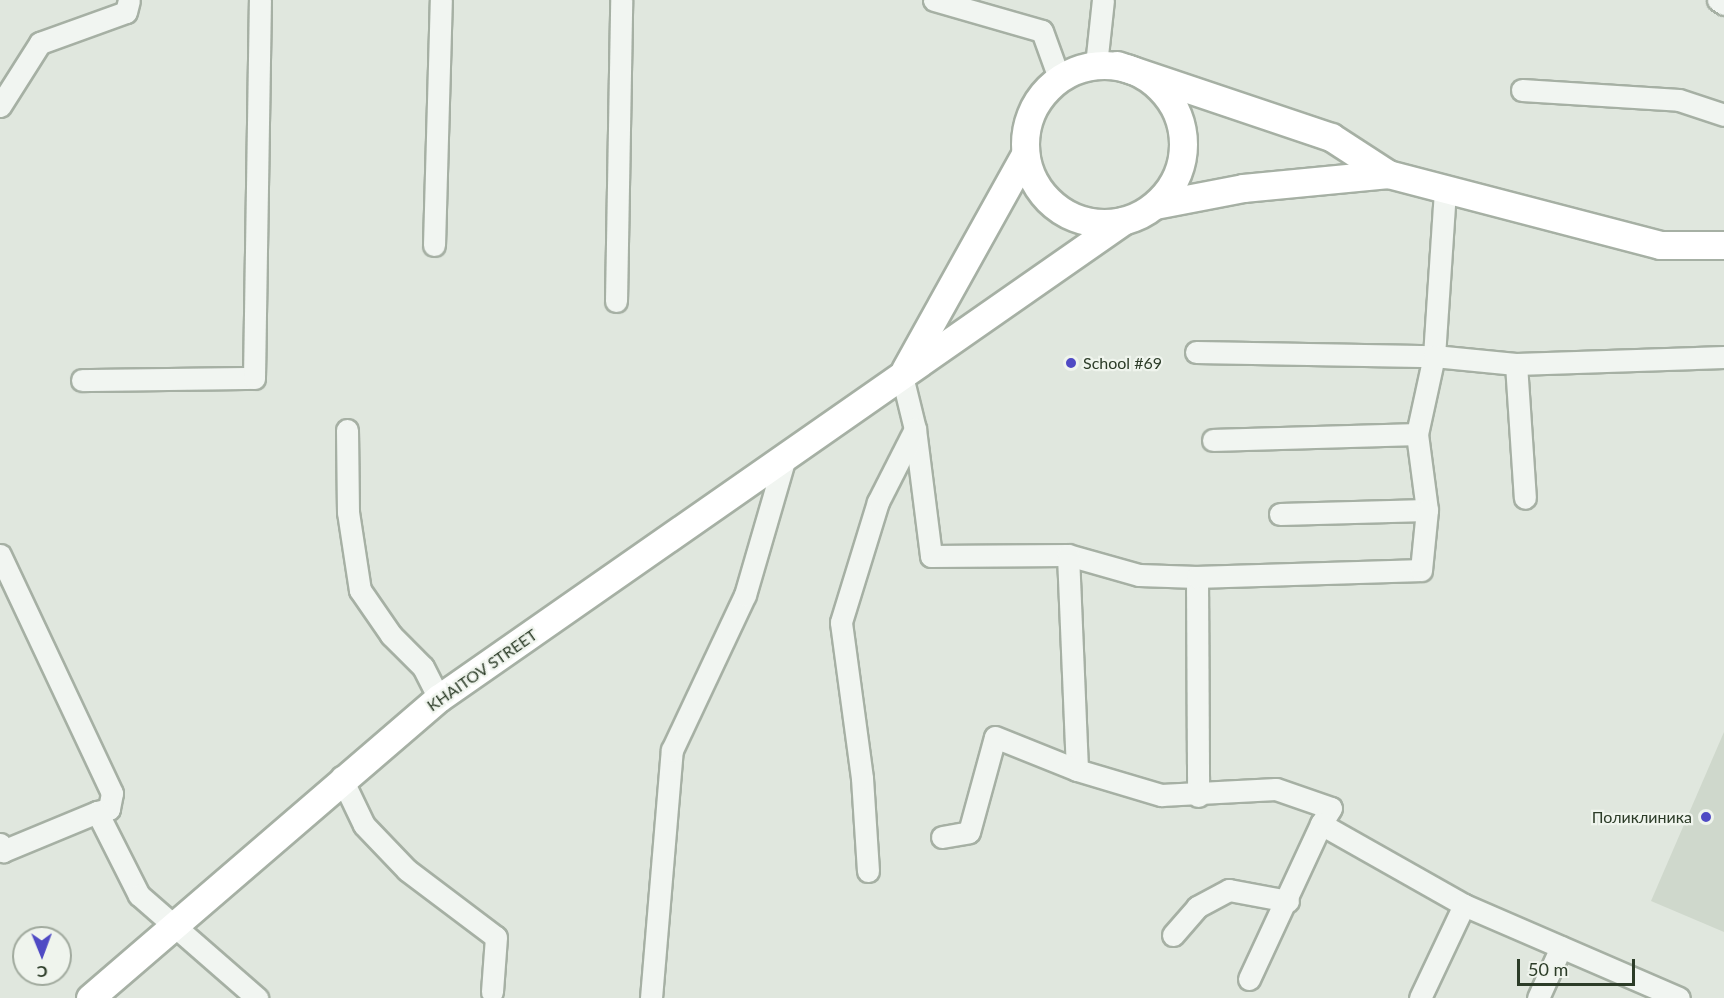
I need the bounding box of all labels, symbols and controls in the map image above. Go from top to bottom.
place label: School #69 [1083,353,1162,373]
marker: School #69 [1064,356,1078,370]
street label: KHAITOV STREET [423,625,541,715]
place label: Поликлиника [1592,807,1692,827]
marker: Поликлиника [1697,808,1715,826]
north arrow [12,926,72,986]
scale bar [1520,947,1638,985]
text: 50 m [1528,958,1568,980]
text: С [37,963,48,982]

